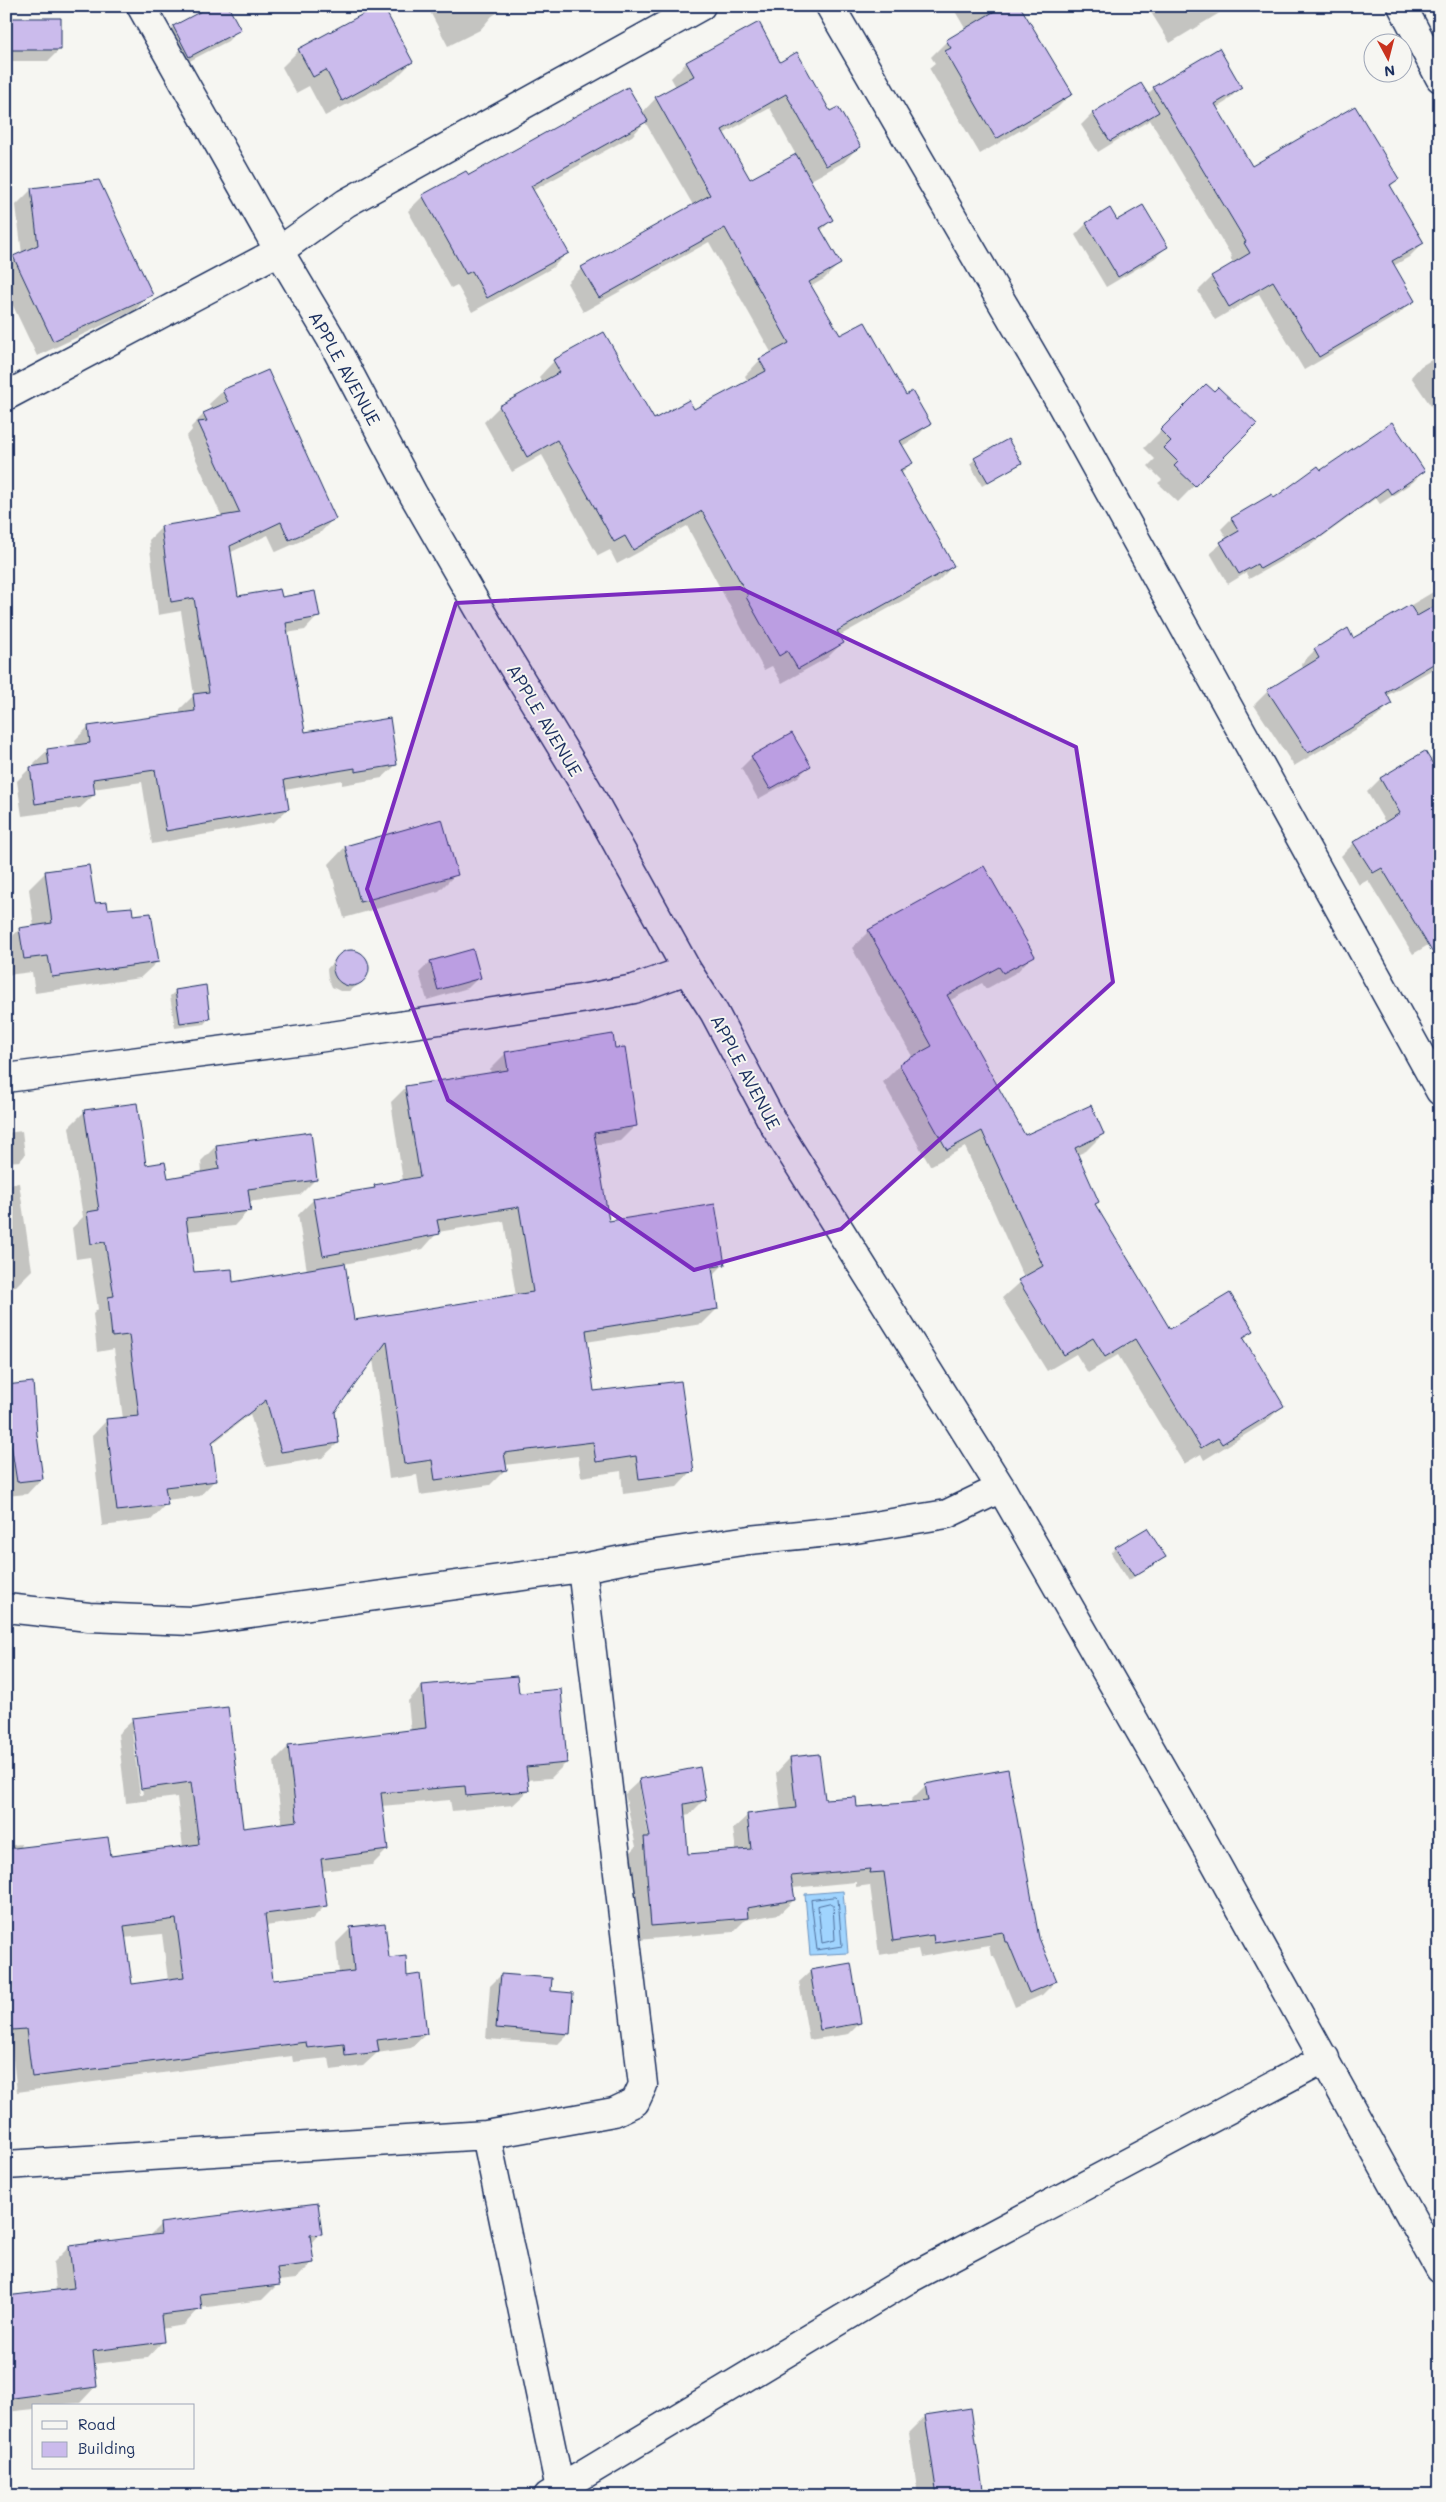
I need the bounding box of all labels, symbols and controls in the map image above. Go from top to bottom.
north arrow [1364,32,1414,82]
text: N [1383,61,1396,81]
street label: APPLE AVENUE [304,307,386,429]
street label: APPLE AVENUE [502,659,588,781]
street label: APPLE AVENUE [706,1010,786,1134]
legend [32,2404,195,2470]
text: Road [78,2414,115,2434]
text: Building [78,2438,135,2458]

